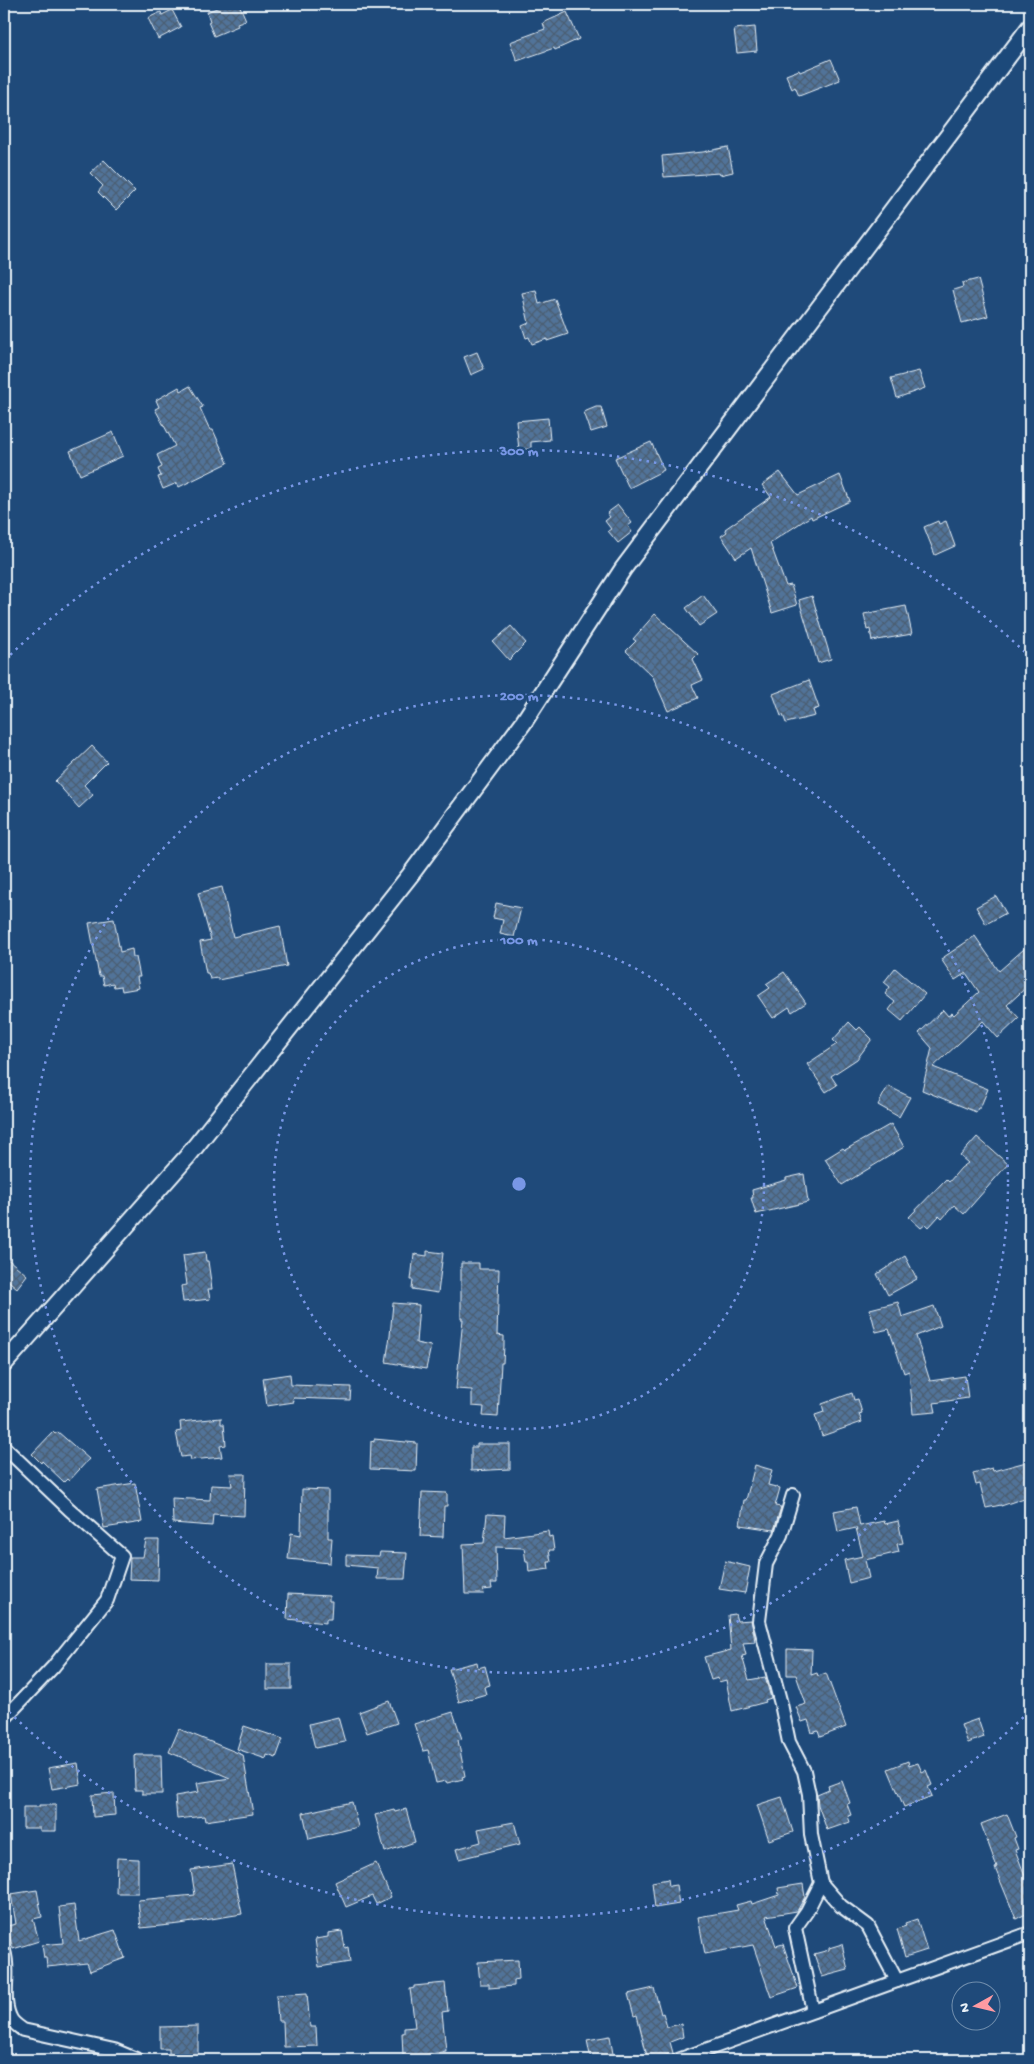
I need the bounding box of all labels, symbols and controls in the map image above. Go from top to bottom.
text: 300 m [498,443,539,461]
text: 200 m [500,688,539,706]
text: 100 m [499,932,538,950]
centre of rings [510,1175,528,1193]
north arrow [952,1982,1002,2032]
text: N [957,2002,975,2013]

